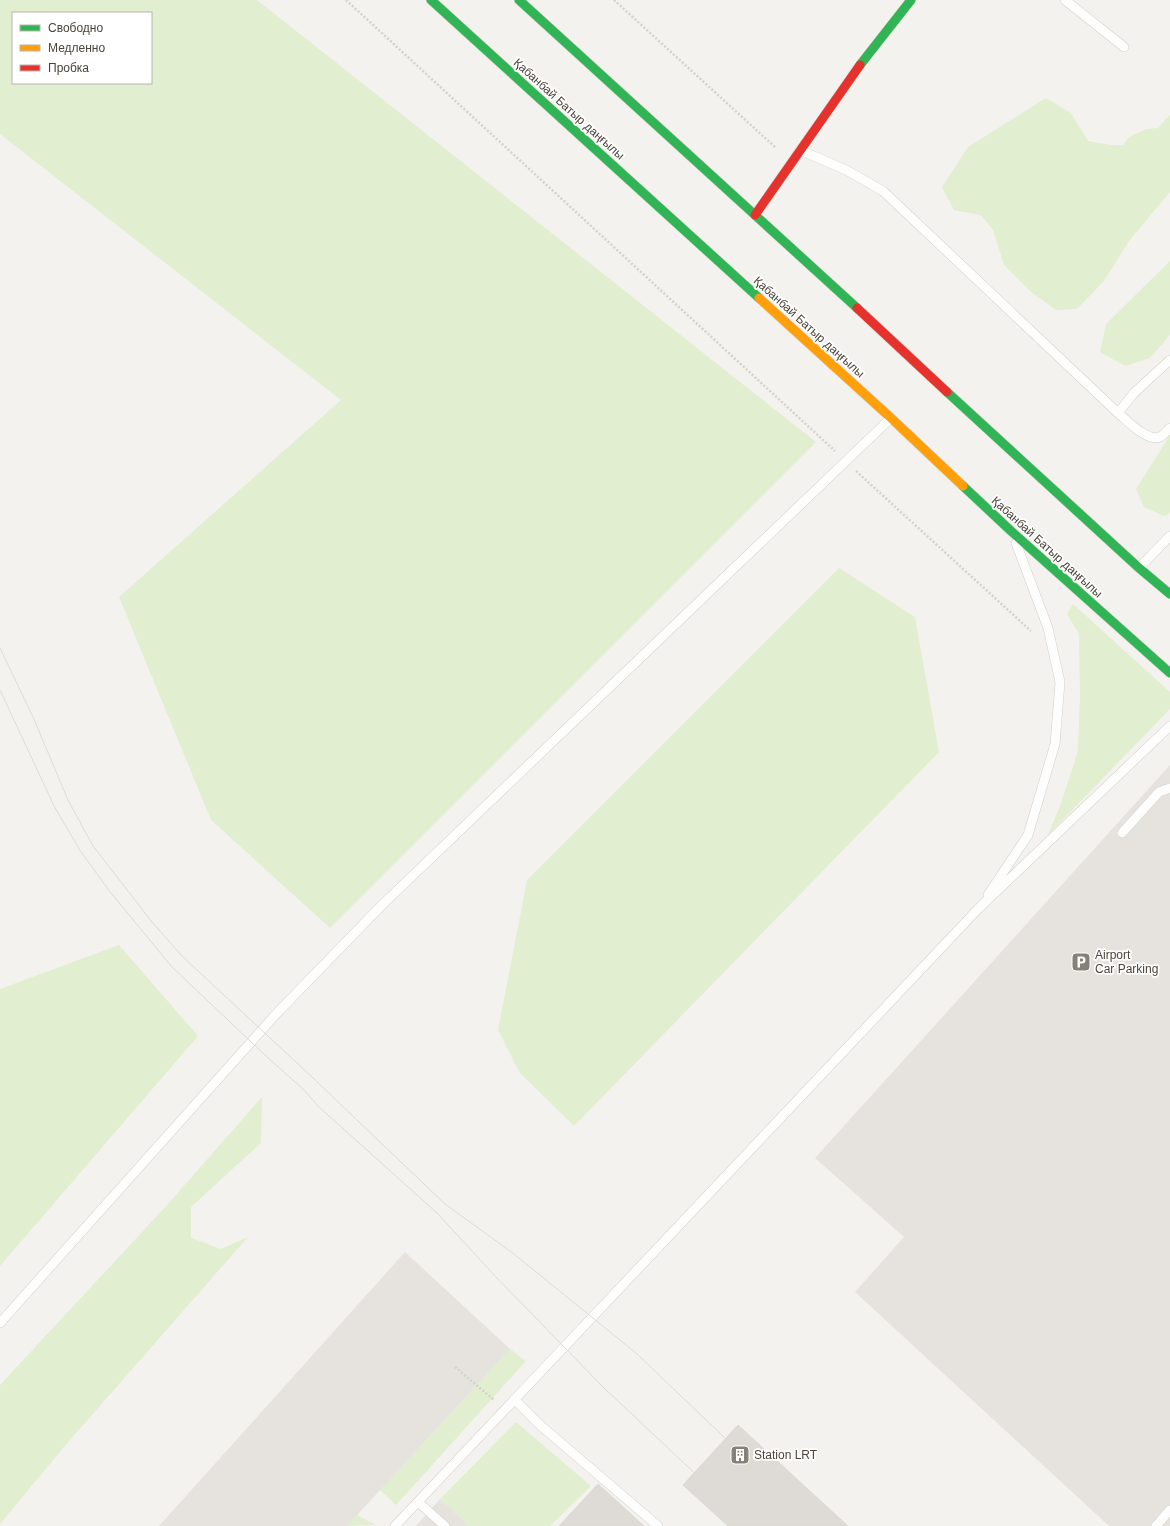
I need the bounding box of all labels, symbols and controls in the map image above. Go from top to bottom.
legend [12,12,152,84]
text: Свободно [48,21,103,35]
text: Медленно [48,41,105,55]
street label: Қабанбай Батыр даңғылы [511,56,627,162]
text: Пробка [48,61,89,75]
street label: Қабанбай Батыр даңғылы [751,274,867,380]
street label: Қабанбай Батыр даңғылы [989,494,1105,600]
place label: Airport Car Parking [1095,948,1158,976]
parking icon: Airport Car Parking [1070,951,1092,973]
building icon: Station LRT [729,1444,751,1466]
place label: Station LRT [754,1448,818,1462]

